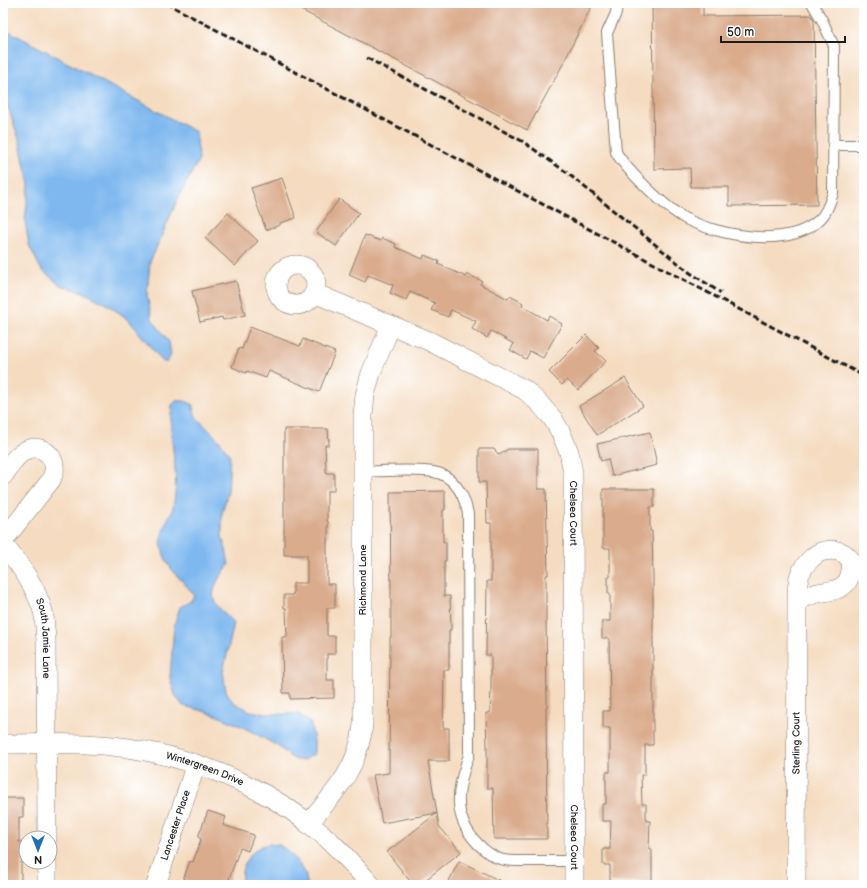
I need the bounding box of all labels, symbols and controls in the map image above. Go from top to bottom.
scale bar [721,18,845,44]
text: 50 m [727,25,754,40]
street label: Chelsea Court [567,481,579,546]
street label: Richmond Lane [357,544,369,616]
street label: South Jamie Lane [33,597,52,679]
street label: Sterling Court [790,712,803,774]
street label: Wintergreen Drive [165,750,246,789]
street label: Lancester Place [159,788,193,862]
street label: Chelsea Court [568,805,580,870]
north arrow [18,830,58,870]
text: N [34,853,42,866]

